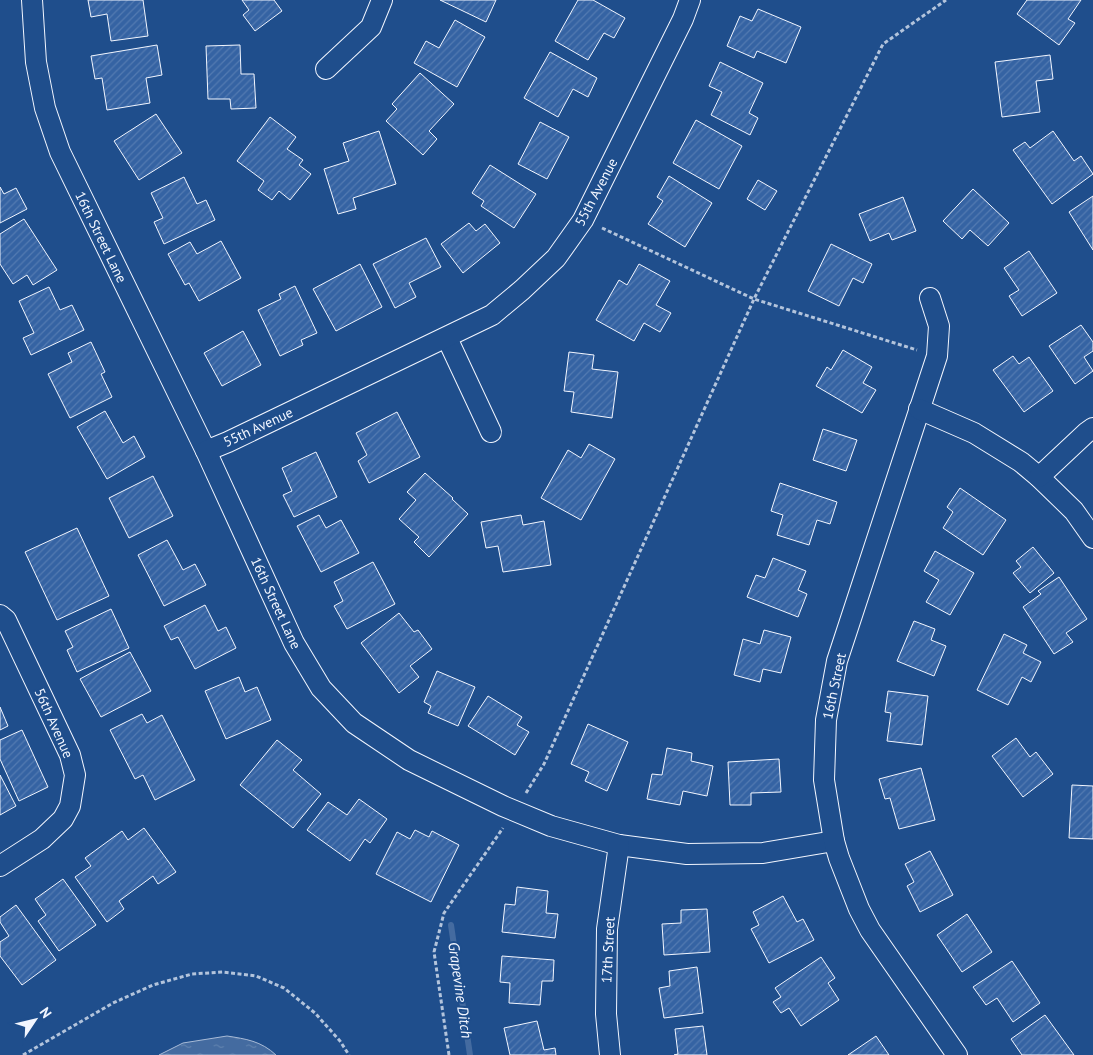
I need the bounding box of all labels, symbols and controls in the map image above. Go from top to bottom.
street label: 55th Avenue [571,155,621,229]
street label: 16th Street Lane [71,188,131,286]
street label: 55th Avenue [220,403,296,451]
street label: 16th Street Lane [247,554,305,652]
street label: 16th Street [818,651,850,721]
street label: 56th Avenue [31,685,77,761]
street label: 17th Street [597,916,619,984]
water label: Grapevine Ditch [444,941,477,1039]
north arrow [10,995,60,1045]
text: N [36,1004,56,1021]

